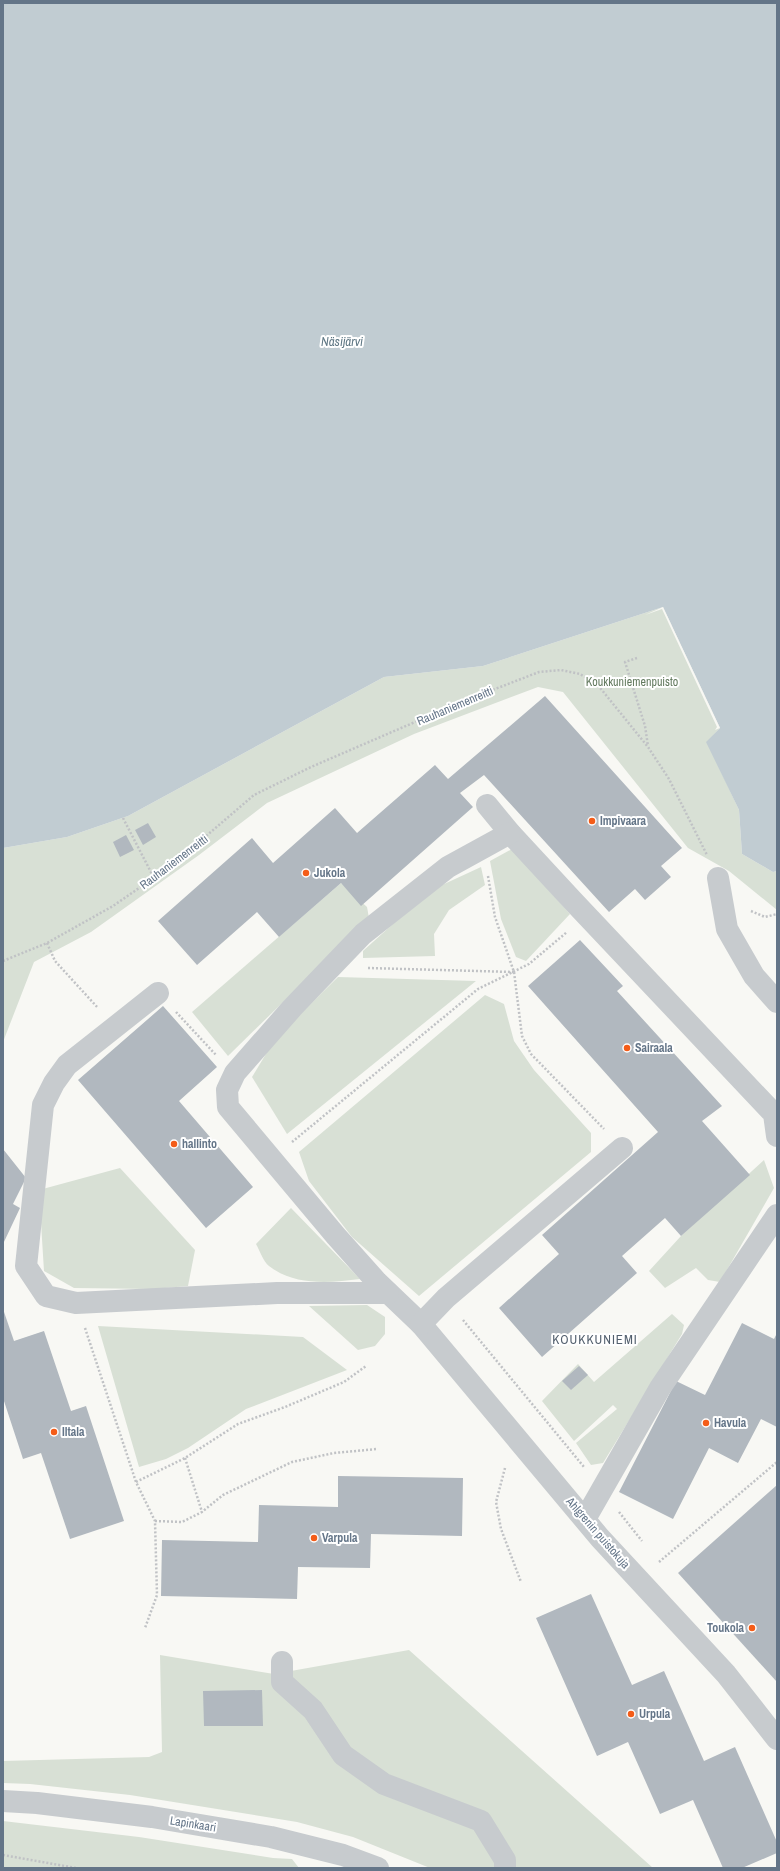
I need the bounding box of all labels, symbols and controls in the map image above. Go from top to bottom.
water label: Näsijärvi [321,333,363,350]
park label: Koukkuniemenpuisto [586,674,678,690]
street label: Rauhaniemenreitti [414,683,496,729]
place label: Impivaara [600,813,646,829]
marker: Impivaara [587,816,597,826]
street label: Rauhaniemenreitti [137,831,211,893]
place label: Jukola [314,865,346,881]
marker: Jukola [301,868,311,878]
place label: Sairaala [635,1040,673,1056]
marker: Sairaala [622,1043,632,1053]
place label: hallinto [182,1136,217,1152]
marker: hallinto [169,1139,179,1149]
district label: KOUKKUNIEMI [552,1331,638,1348]
place label: Havula [714,1415,747,1431]
marker: Havula [701,1418,711,1428]
place label: Iltala [62,1424,85,1440]
marker: Iltala [49,1427,59,1437]
street label: Ahlgrenin puistokuja [562,1493,634,1572]
place label: Varpula [322,1530,358,1546]
marker: Varpula [309,1533,319,1543]
place label: Toukola [707,1620,745,1636]
marker: Toukola [747,1623,757,1633]
place label: Urpula [639,1706,671,1722]
marker: Urpula [626,1709,636,1719]
street label: Lapinkaari [169,1812,217,1836]

